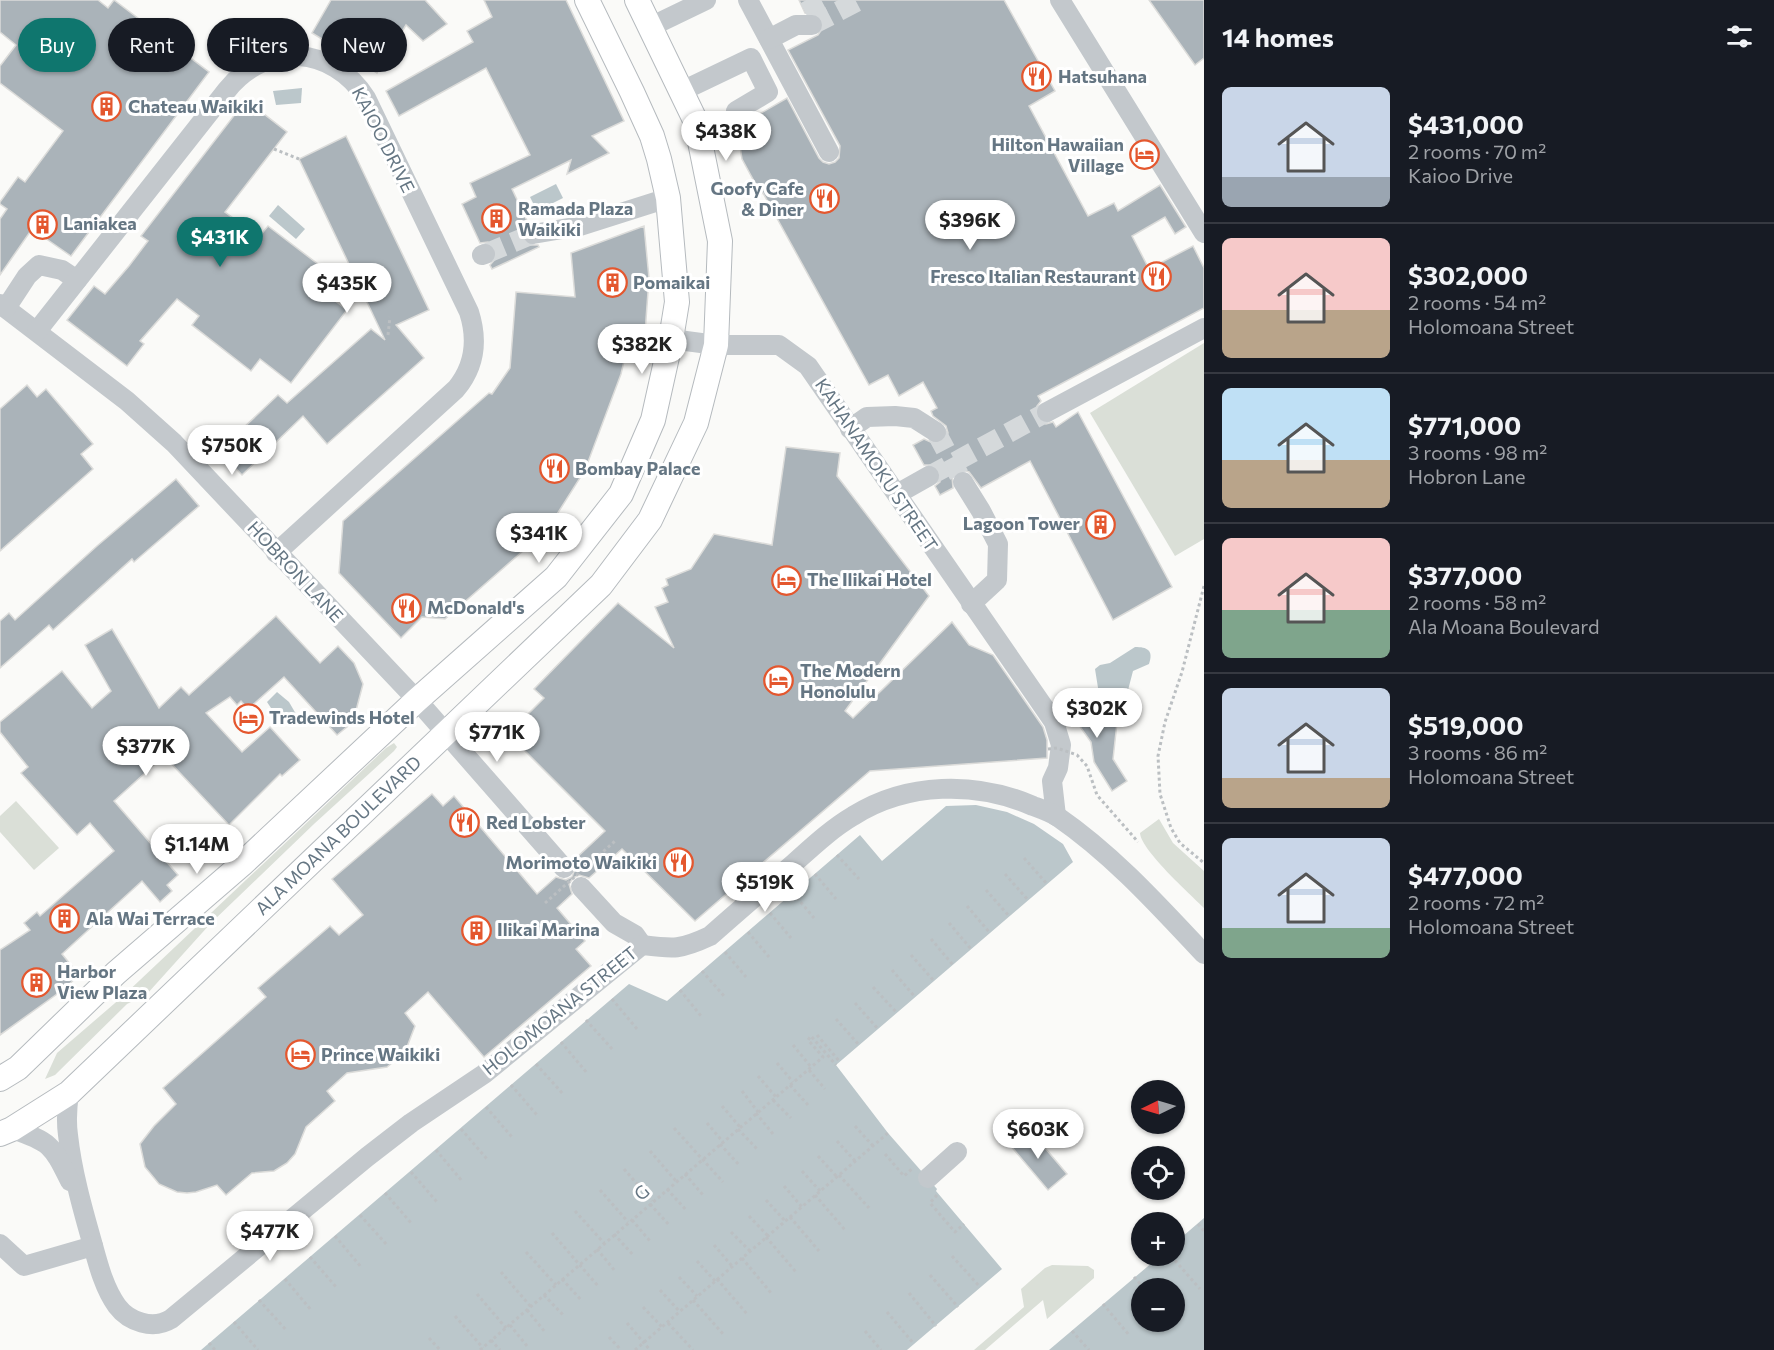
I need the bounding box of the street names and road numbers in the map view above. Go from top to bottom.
street label: KAIOO DRIVE [348,83,420,196]
street label: KAHANAMOKU STREET [811,374,943,555]
street label: HOBRON LANE [243,516,348,626]
street label: ALA MOANA BOULEVARD [250,751,425,919]
street label: HOLOMOANA STREET [478,941,641,1079]
street label: G [629,1180,654,1205]

